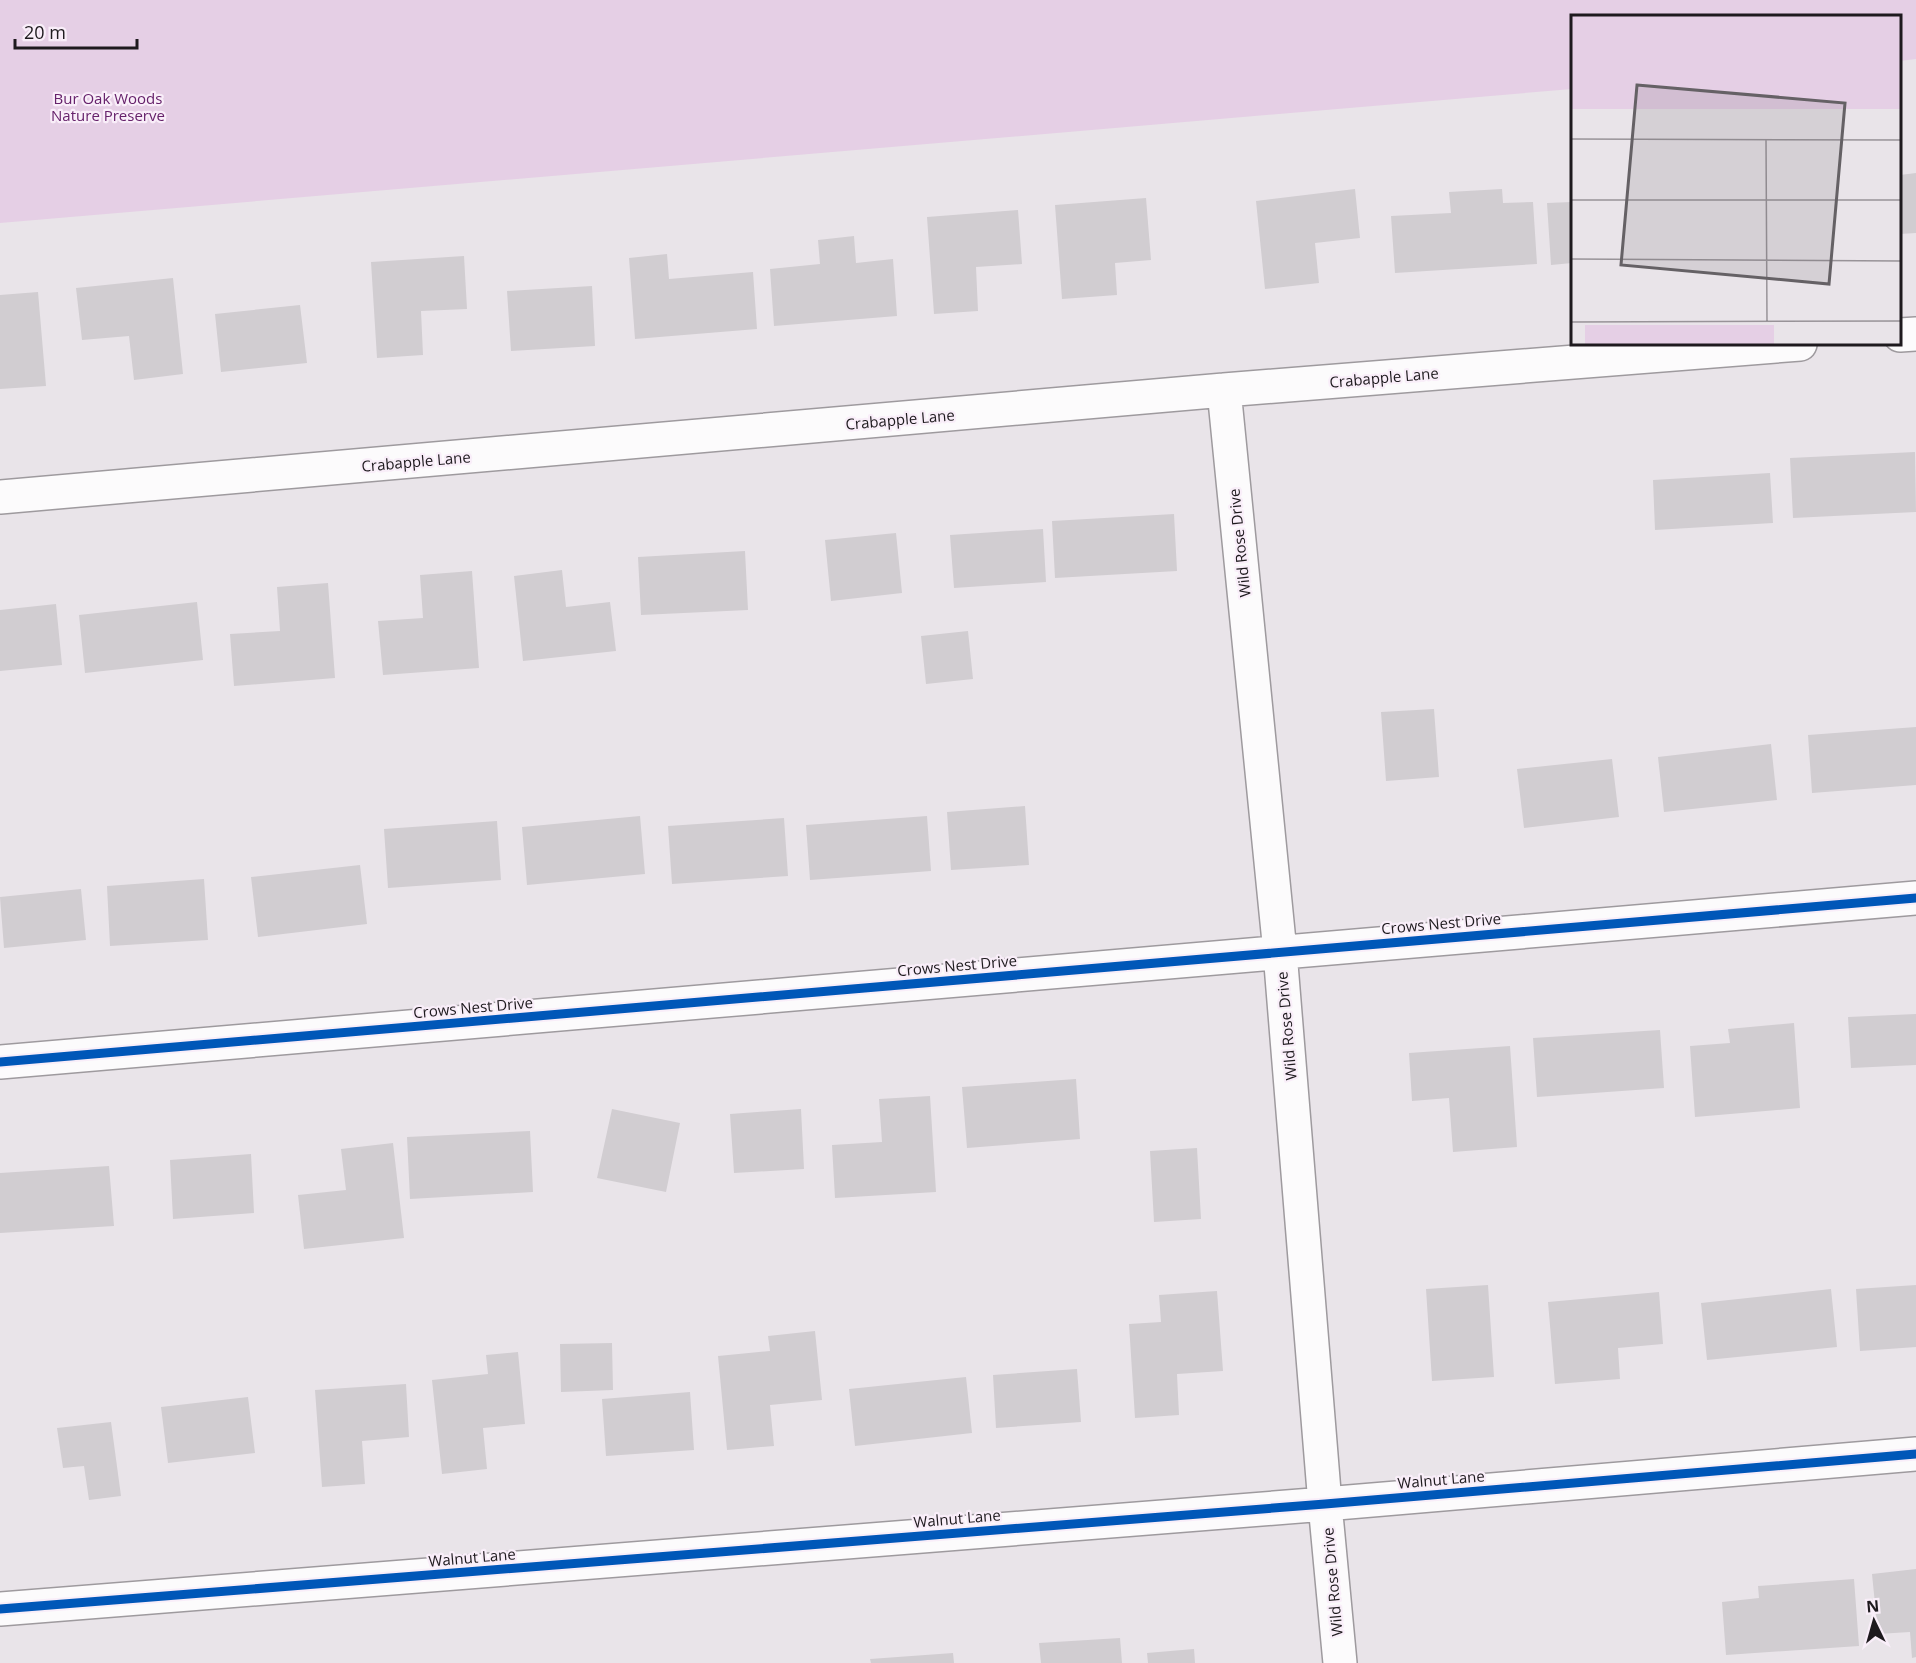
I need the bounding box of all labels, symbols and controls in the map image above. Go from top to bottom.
scale bar [15,12,136,50]
inset map [1571,15,1901,345]
text: 20 m [24,20,66,44]
park label: Bur Oak Woods Nature Preserve [51,88,165,125]
street label: Crabapple Lane [1328,362,1440,392]
street label: Crabapple Lane [844,404,956,434]
street label: Crabapple Lane [360,446,472,476]
street label: Wild Rose Drive [1223,488,1255,598]
street label: Crows Nest Drive [1380,908,1502,938]
street label: Crows Nest Drive [896,950,1018,980]
street label: Wild Rose Drive [1271,971,1301,1081]
street label: Crows Nest Drive [412,992,534,1022]
street label: Walnut Lane [1397,1465,1485,1493]
street label: Walnut Lane [913,1504,1001,1532]
street label: Wild Rose Drive [1317,1527,1347,1637]
street label: Walnut Lane [428,1543,516,1571]
north arrow [1844,1591,1904,1651]
text: N [1865,1595,1880,1618]

